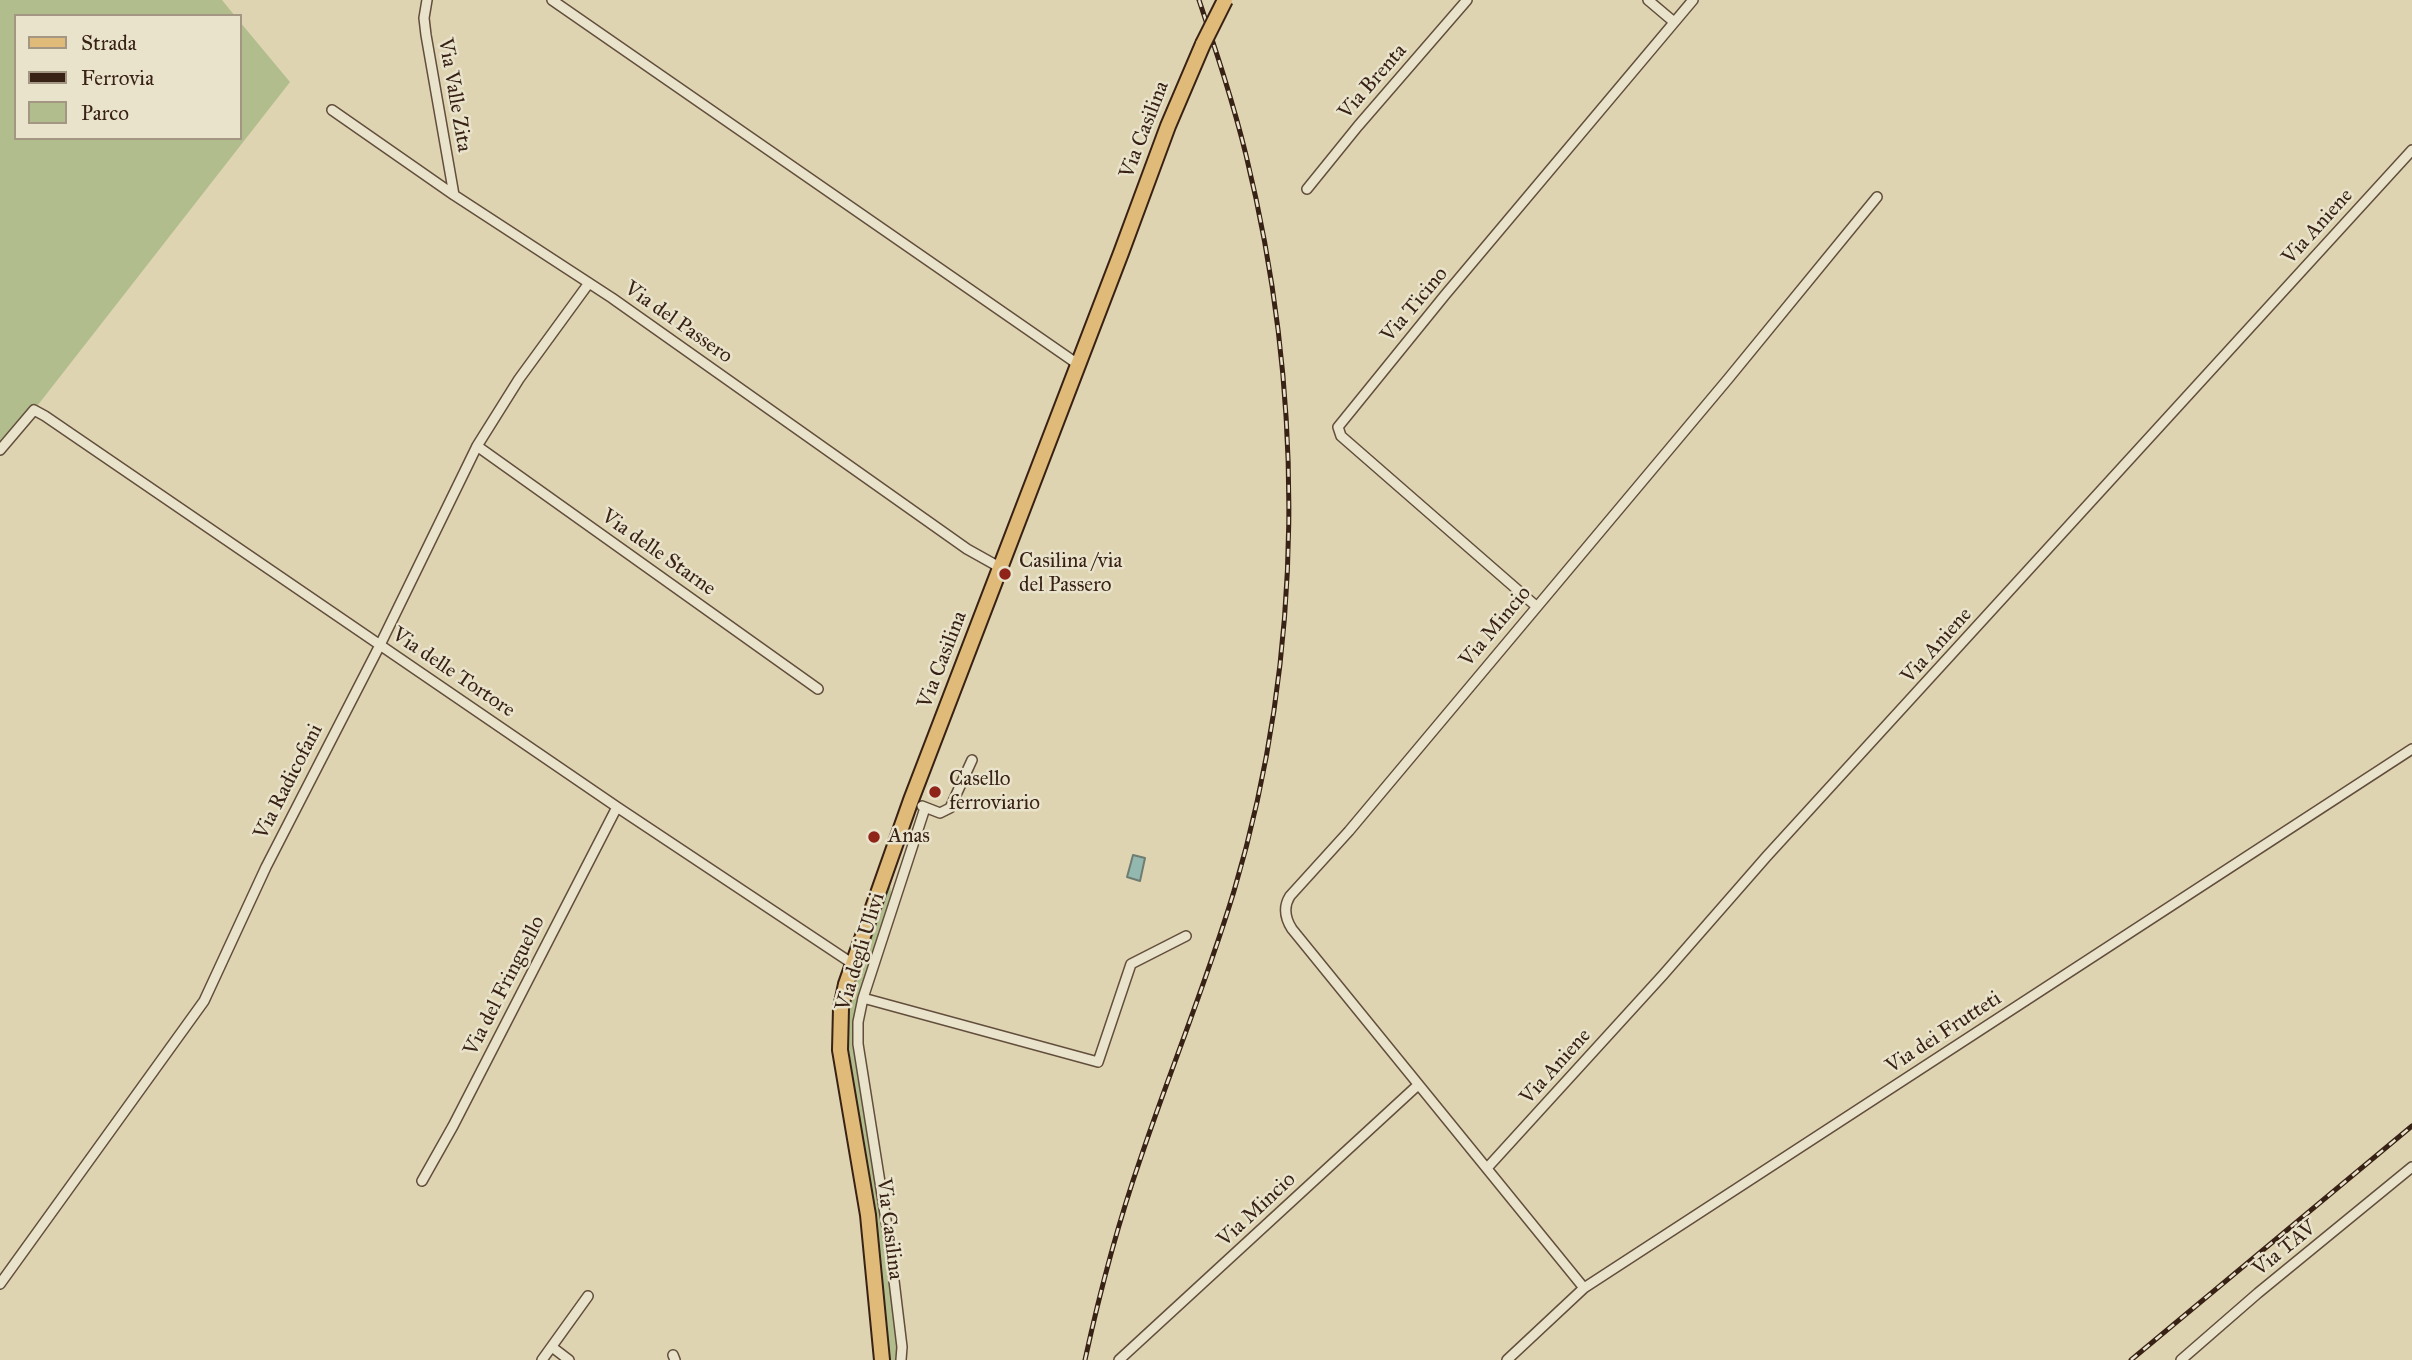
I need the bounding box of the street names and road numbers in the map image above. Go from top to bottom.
street label: Via Valle Zita [432,36,476,154]
street label: Via Brenta [1333,39,1413,125]
street label: Via Casilina [1115,78,1175,182]
street label: Via Aniene [2277,184,2359,270]
street label: Via Ticino [1376,262,1454,348]
street label: Via del Passero [619,276,737,370]
street label: Via delle Starne [596,504,720,602]
street label: Via Mincio [1455,581,1537,673]
street label: Via Aniene [1896,603,1978,689]
street label: Via Casilina [913,608,973,712]
street label: Via delle Tortore [387,622,519,724]
street label: Via Radicofani [249,720,329,844]
street label: Via degli Ulivi [831,890,891,1014]
street label: Via del Fringuello [459,912,551,1060]
street label: Via dei Frutteti [1882,986,2006,1080]
street label: Via Aniene [1515,1024,1597,1110]
street label: Via Mincio [1213,1167,1301,1253]
street label: Via Casilina [870,1177,908,1281]
street label: Via TAV [2248,1216,2322,1282]

